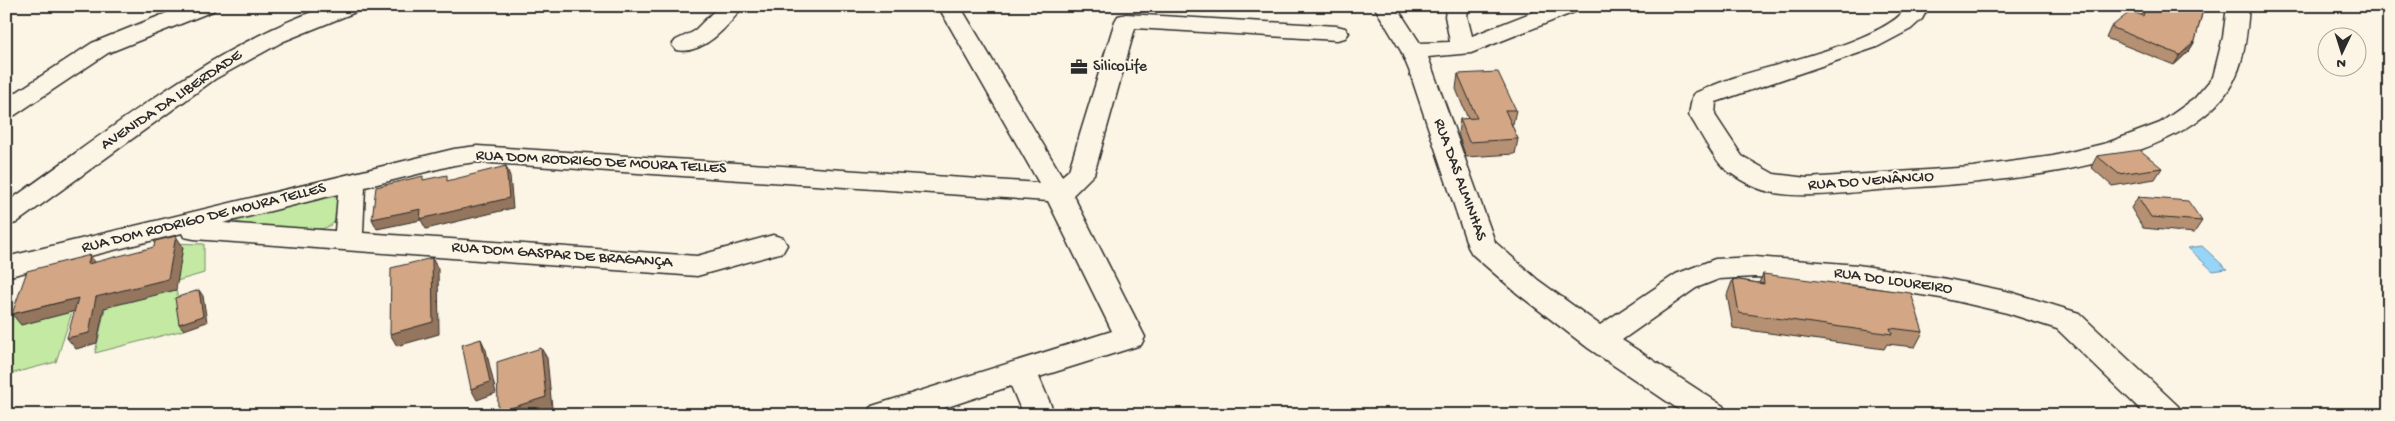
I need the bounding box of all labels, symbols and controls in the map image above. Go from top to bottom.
north arrow [2318,28,2368,78]
street label: AVENIDA DA LIBERDADE [98,46,247,155]
text: N [2336,54,2346,71]
office icon: SilicoLife [1069,57,1089,77]
place label: SilicoLife [1093,58,1148,77]
street label: RUA DAS ALMINHAS [1428,116,1490,244]
street label: RUA DOM RODRIGO DE MOURA TELLES [475,147,727,179]
street label: RUA DO VENÂNCIO [1807,166,1935,196]
street label: RUA DOM RODRIGO DE MOURA TELLES [80,179,329,259]
street label: RUA DOM GASPAR DE BRAGANÇA [451,239,675,273]
street label: RUA DO LOUREIRO [1832,264,1954,300]

